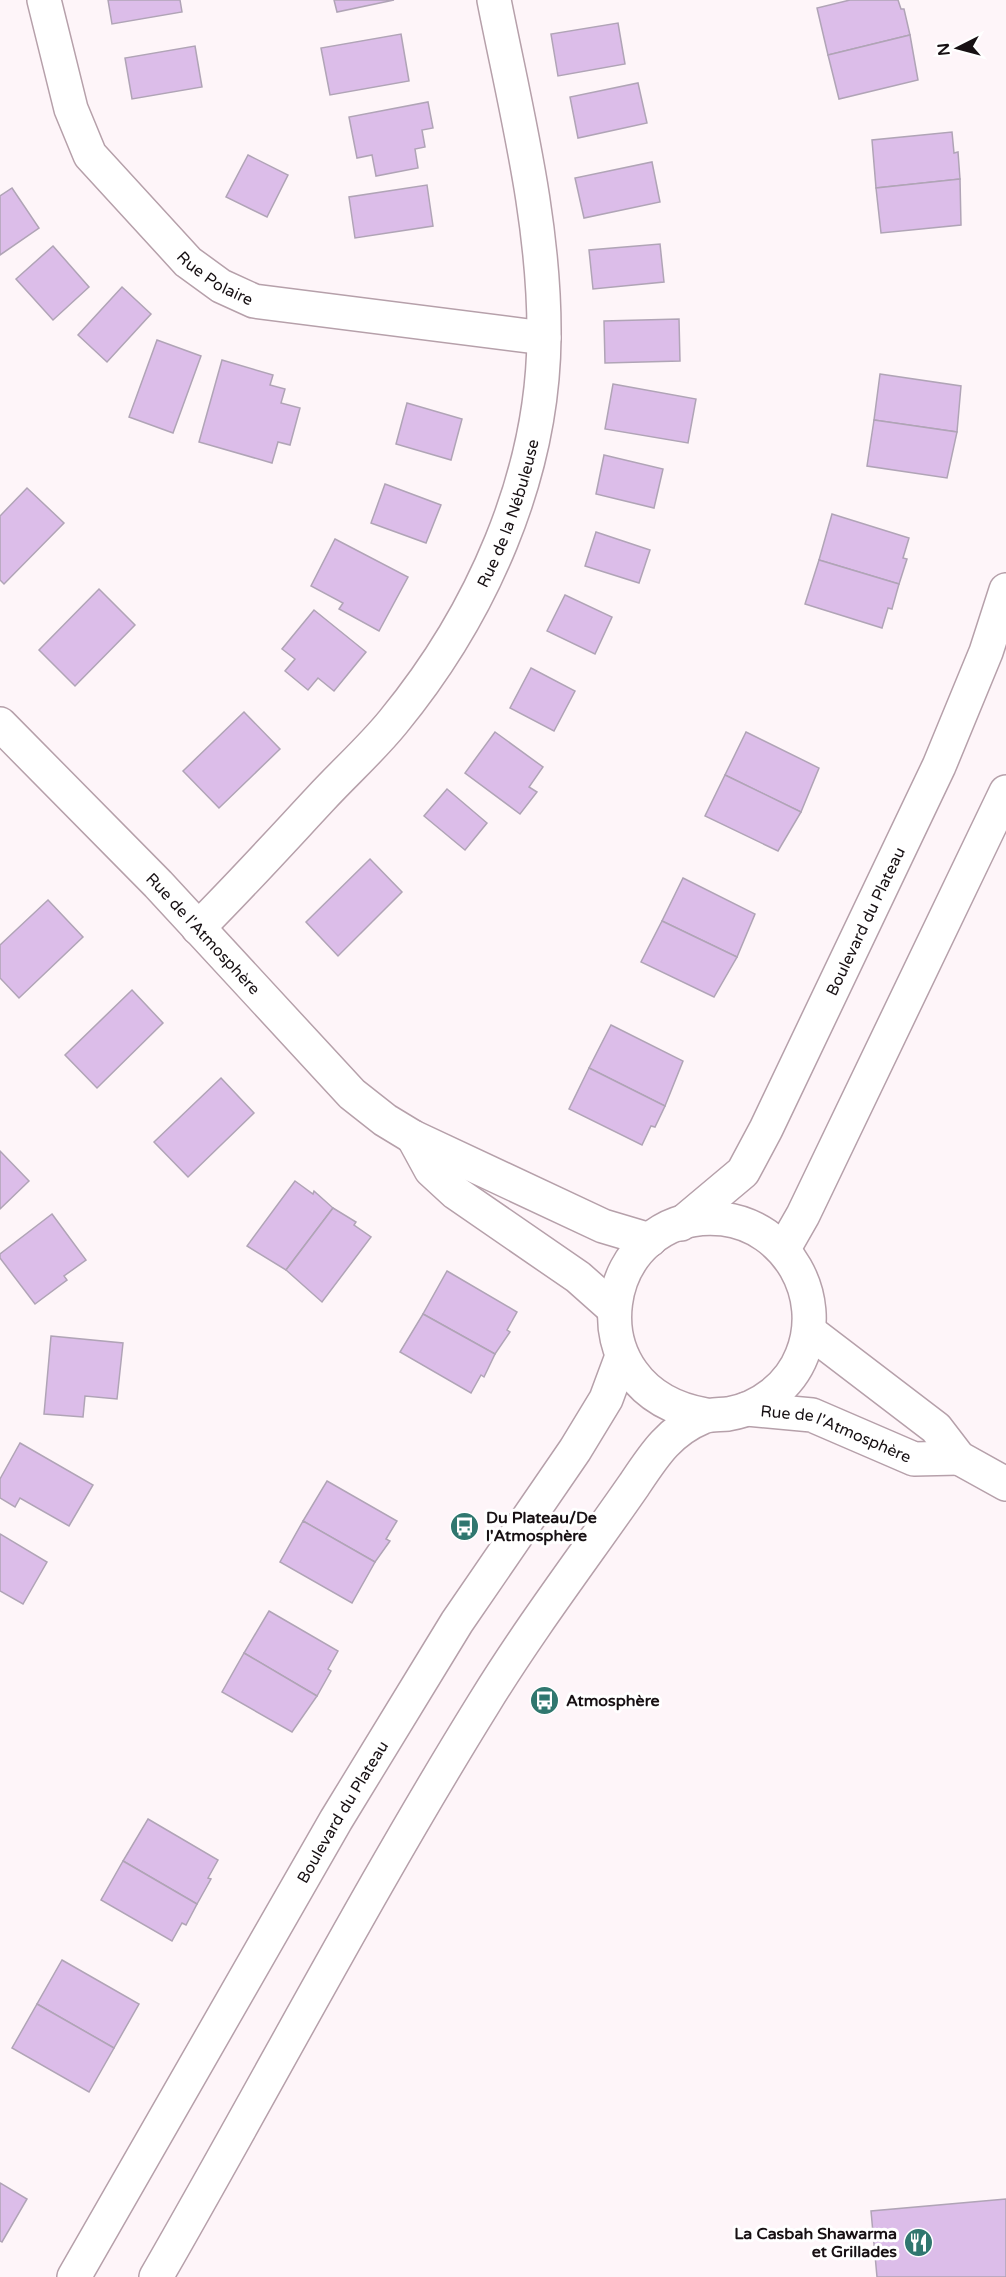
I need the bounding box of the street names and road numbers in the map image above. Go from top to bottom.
street label: Rue Polaire [172,247,256,310]
street label: Rue de la Nébuleuse [473,437,544,591]
street label: Boulevard du Plateau [822,844,910,999]
street label: Rue de l'Atmosphère [141,869,264,999]
street label: Rue de l'Atmosphère [759,1401,914,1468]
street label: Boulevard du Plateau [293,1737,393,1887]

